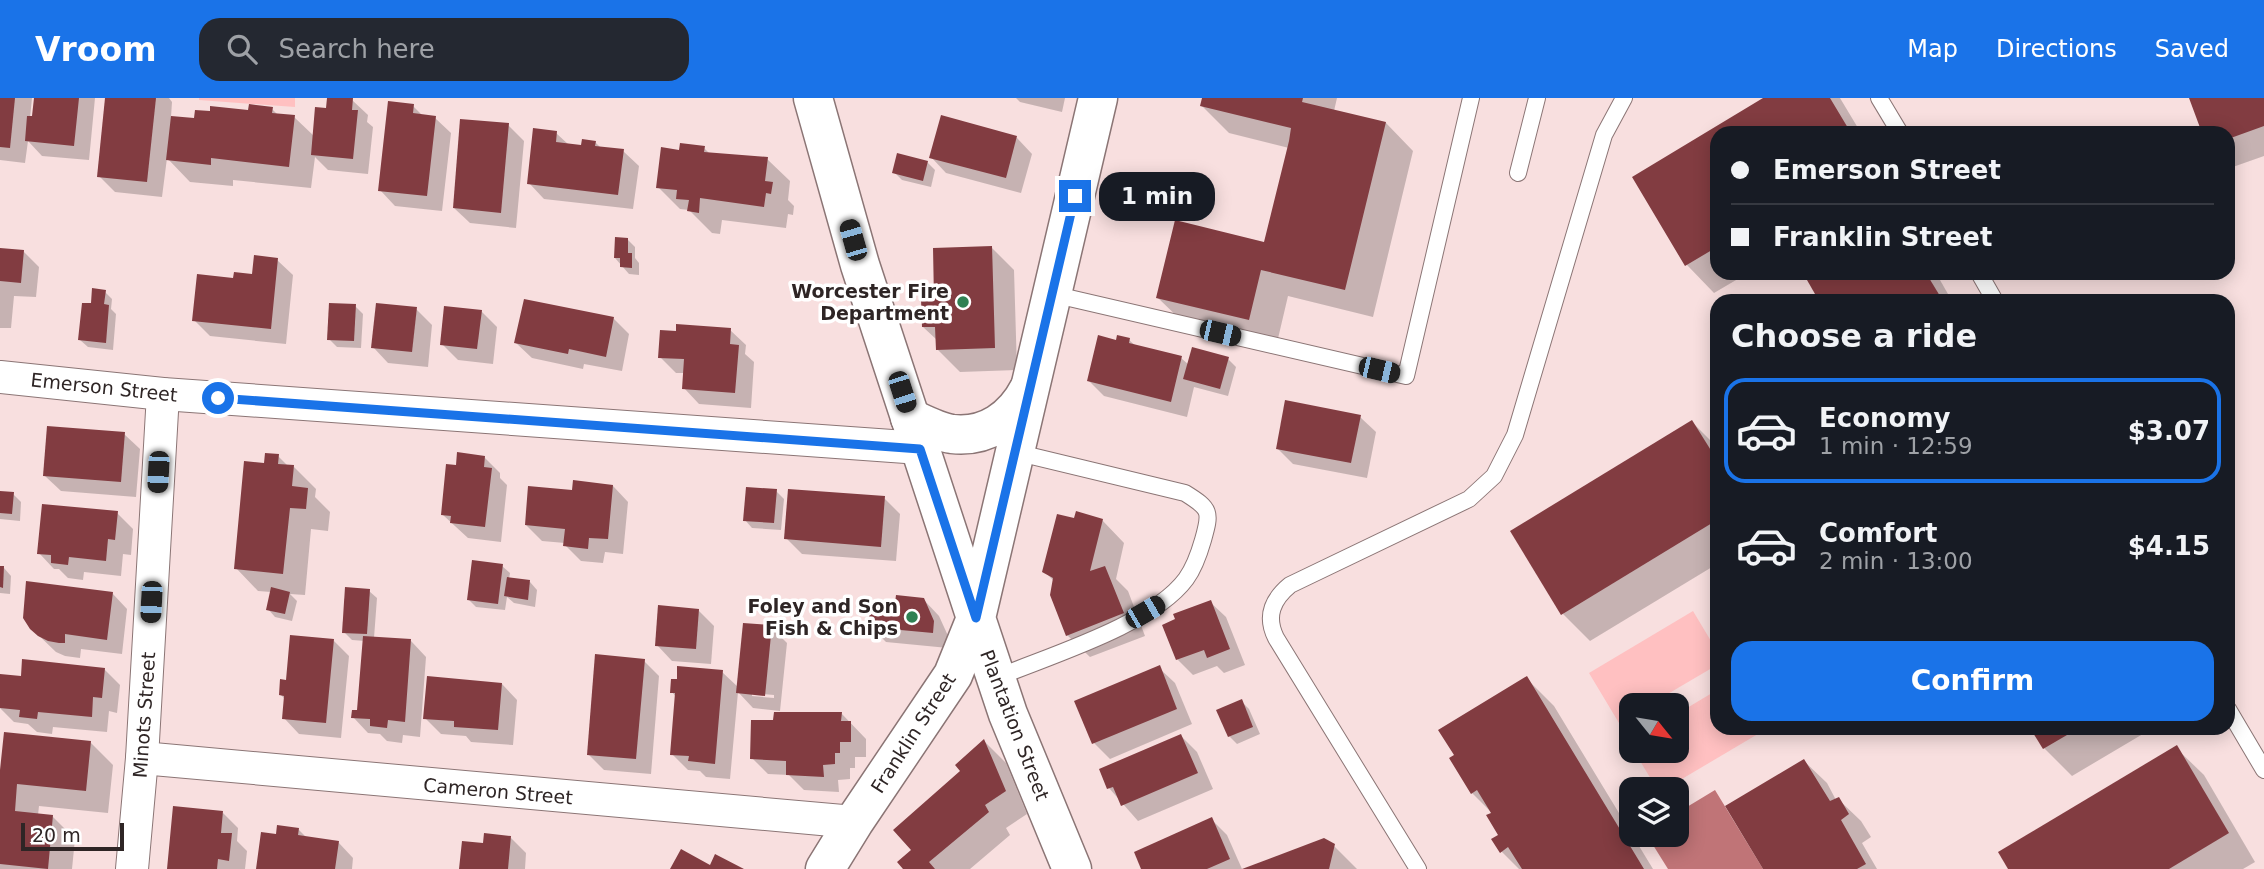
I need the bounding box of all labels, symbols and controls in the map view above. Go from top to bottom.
search box [199,18,689,81]
text: Vroom [35,30,157,69]
icon: search [223,30,261,68]
text: Search here [279,34,435,64]
text: Map [1907,35,1958,63]
text: Directions [1996,35,2117,63]
text: Saved [2155,35,2229,63]
text: Emerson Street [1773,155,2001,185]
callout: 1 min [1100,172,1215,220]
route end [1059,180,1091,212]
text: 1 min [1121,183,1193,209]
car [838,217,869,263]
text: Franklin Street [1773,222,1992,252]
place label: Worcester Fire Department [791,280,949,324]
marker: Worcester Fire Department [955,294,971,310]
text: Choose a ride [1731,317,1977,355]
car [1198,318,1243,348]
car [1357,355,1402,385]
street label: Emerson Street [30,368,178,406]
car [886,369,919,415]
route start [202,382,234,414]
icon: car [1735,399,1798,462]
text: Economy [1819,403,1950,433]
text: $3.07 [2128,416,2210,446]
text: 1 min · 12:59 [1819,433,1973,459]
car [147,450,170,494]
icon: car [1735,514,1798,577]
text: Comfort [1819,518,1937,548]
text: $4.15 [2128,531,2210,561]
text: 2 min · 13:00 [1819,548,1973,574]
car [140,580,163,624]
car [1122,592,1169,632]
place label: Foley and Son Fish & Chips [748,595,898,639]
marker: Foley and Son Fish & Chips [904,609,920,625]
button: Confirm [1731,641,2214,721]
street label: Plantation Street [976,647,1054,803]
street label: Minots Street [129,651,159,779]
street label: Franklin Street [866,669,960,797]
north arrow [1619,693,1689,763]
map controls [1619,693,1689,847]
street label: Cameron Street [422,774,574,808]
button: layers [1619,777,1689,847]
scale bar [21,820,124,852]
text: 20 m [32,824,81,846]

